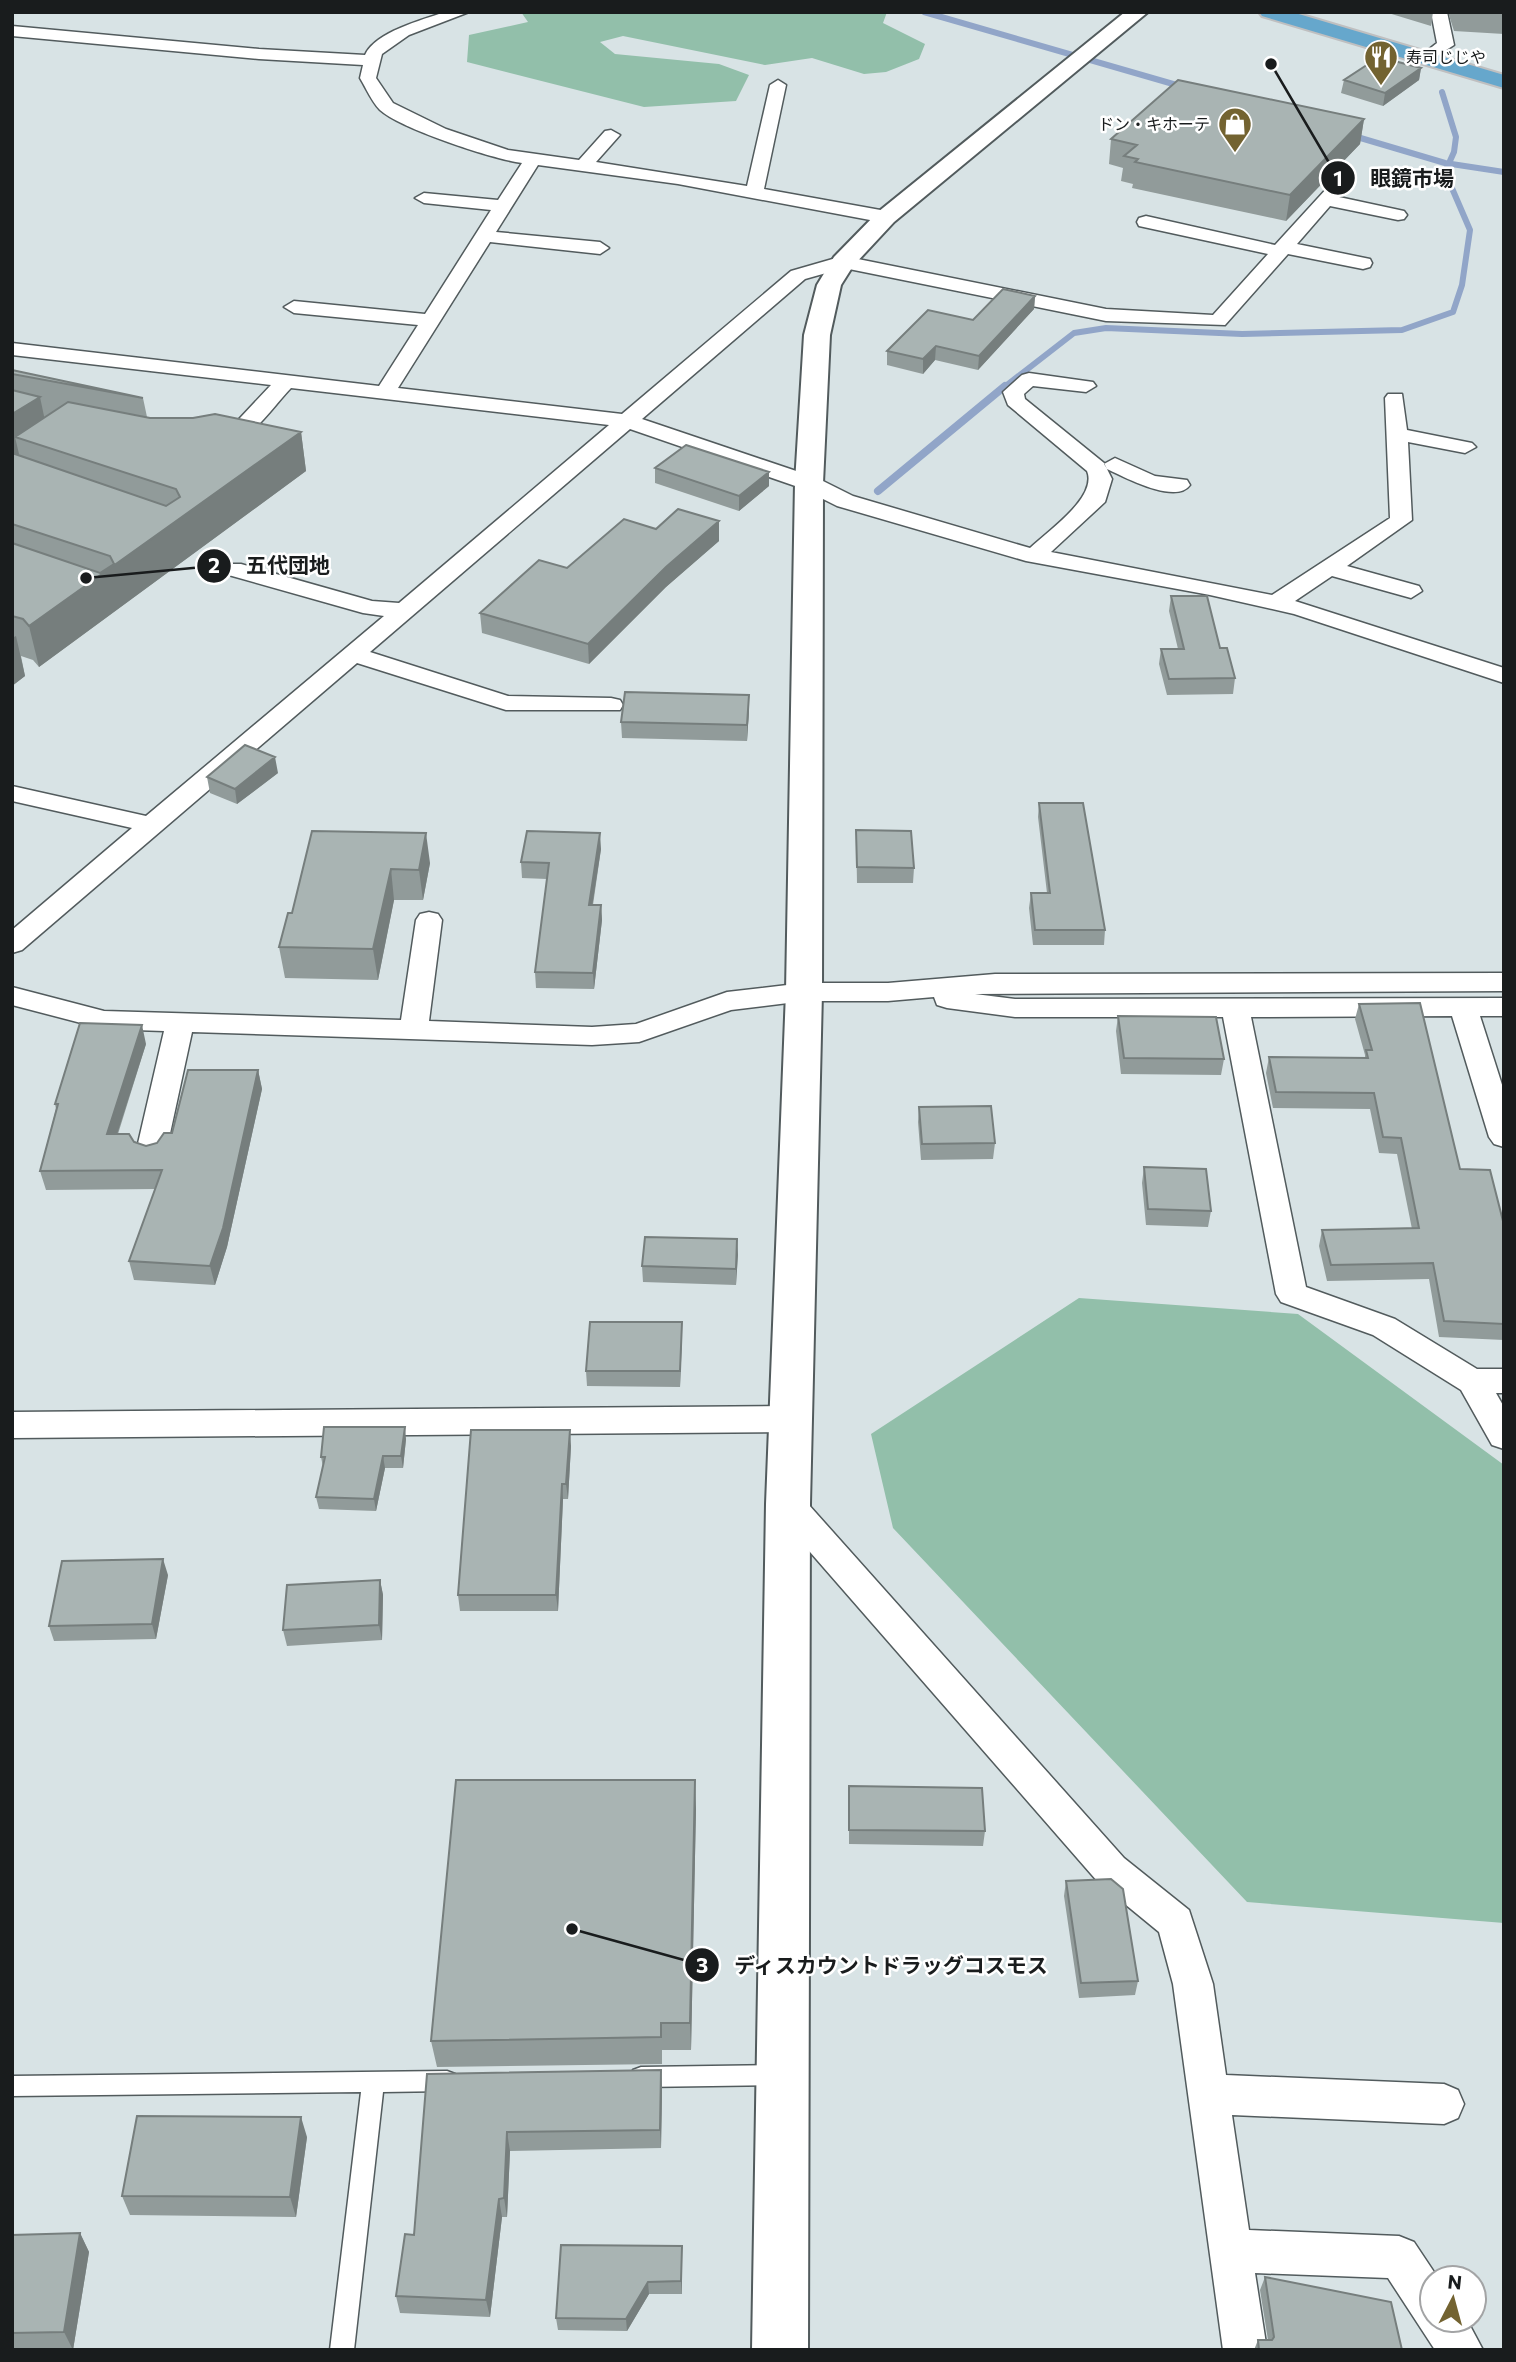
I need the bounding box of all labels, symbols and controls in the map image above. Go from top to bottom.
restaurant icon: 寿司じじや [1362,38,1400,87]
place label: 寿司じじや [1406,47,1486,66]
shop icon: ドン・キホーテ [1216,105,1254,154]
place label: ドン・キホーテ [1098,114,1210,133]
callout: 眼鏡市場 [1321,157,1468,199]
text: 1 [1333,165,1343,190]
text: 眼鏡市場 [1370,165,1454,190]
callout: 五代団地 [197,545,344,587]
text: 2 [208,552,220,577]
text: 五代団地 [246,552,330,577]
callout: ディスカウントドラッグコスモス [684,1944,1062,1986]
text: 3 [696,1952,708,1977]
text: ディスカウントドラッグコスモス [734,1952,1048,1977]
north arrow [1418,2264,1488,2334]
text: N [1447,2269,1463,2294]

